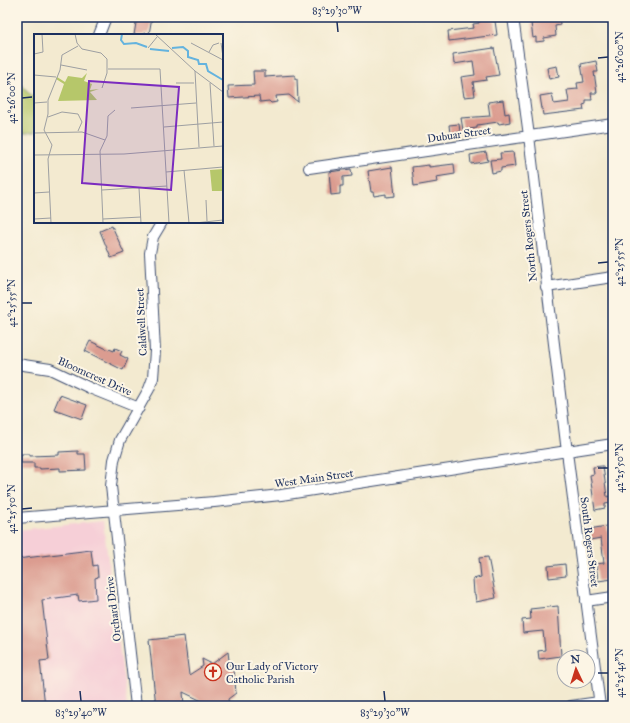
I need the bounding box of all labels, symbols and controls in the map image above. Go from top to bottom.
text: 83°29'30"W [312,5,362,17]
text: 42°26'00"N [614,31,626,83]
inset map [34,34,223,223]
text: 42°26'00"N [6,72,18,124]
street label: Dubuar Street [426,124,492,145]
street label: North Rogers Street [517,189,540,282]
text: 42°25'55"N [614,237,626,286]
text: 42°25'55"N [6,278,18,327]
street label: Caldwell Street [133,288,150,356]
street label: Bloomcrest Drive [56,354,134,399]
text: 42°25'50"N [614,443,626,493]
street label: West Main Street [274,467,354,490]
text: 42°25'50"N [6,484,18,534]
street label: South Rogers Street [578,496,602,588]
street label: Orchard Drive [103,575,124,642]
text: 42°25'45"N [614,648,626,698]
north arrow [556,649,596,689]
text: N [570,653,581,666]
place label: Our Lady of Victory Catholic Parish [226,660,319,686]
church icon: Our Lady of Victory Catholic Parish [203,662,223,682]
text: 83°29'40"W [55,707,107,719]
text: 83°29'30"W [360,707,410,719]

